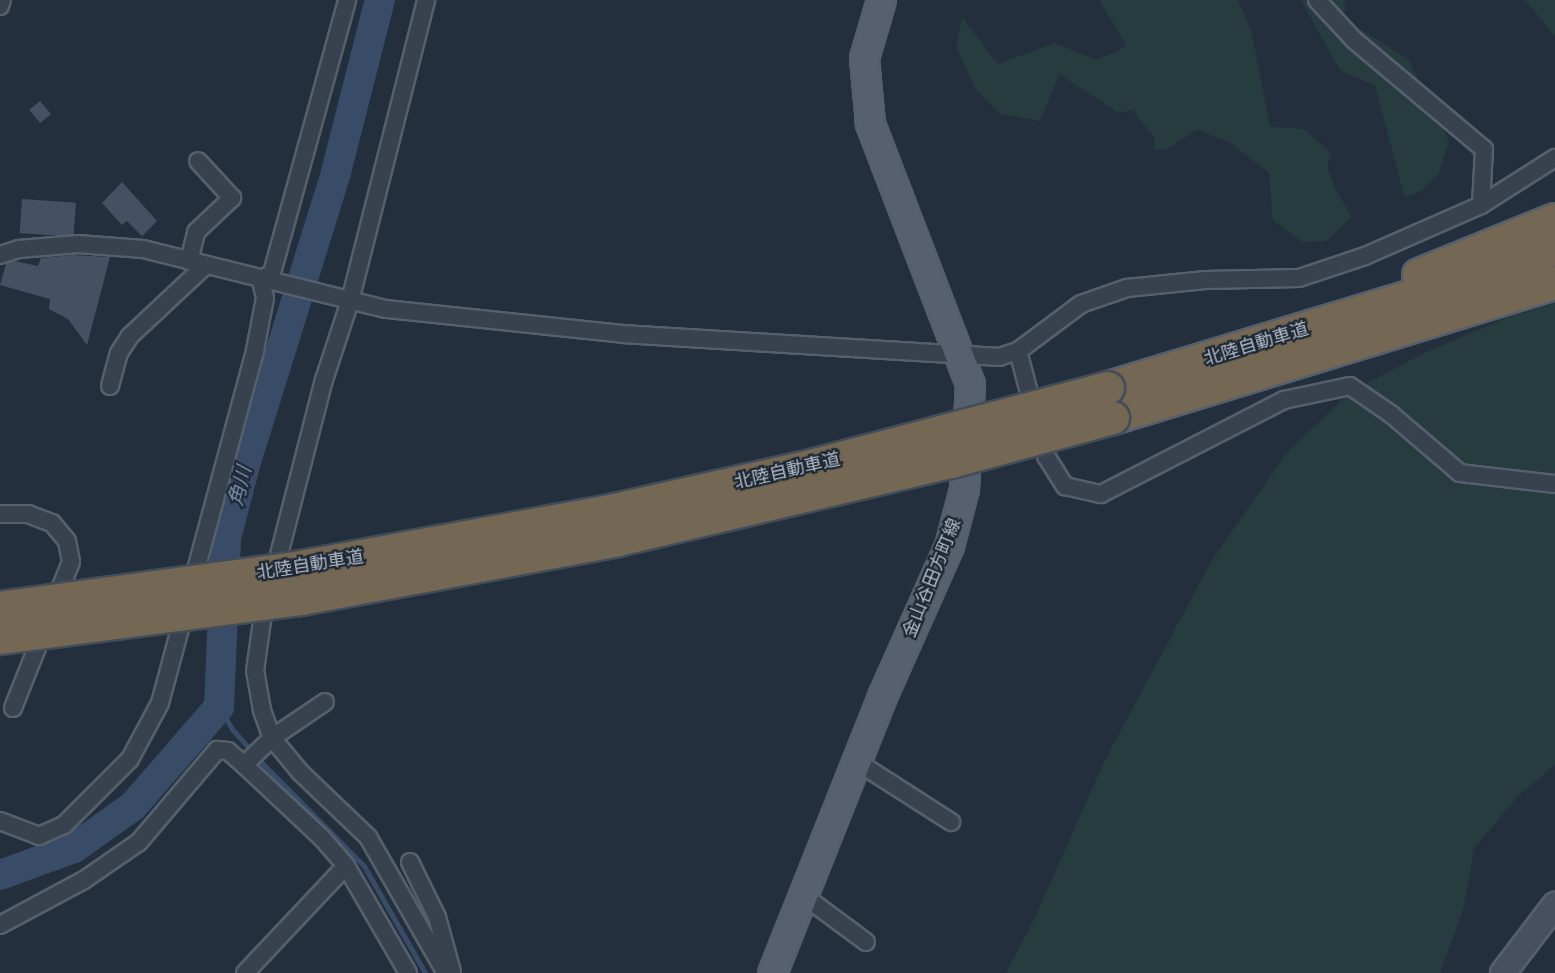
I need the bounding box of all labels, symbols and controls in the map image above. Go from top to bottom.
street label: 北陸自動車道 [1201,318,1311,370]
street label: 北陸自動車道 [732,448,842,494]
water label: 角川 [224,464,256,508]
street label: 金山谷田方町線 [898,516,966,640]
street label: 北陸自動車道 [255,546,365,584]

